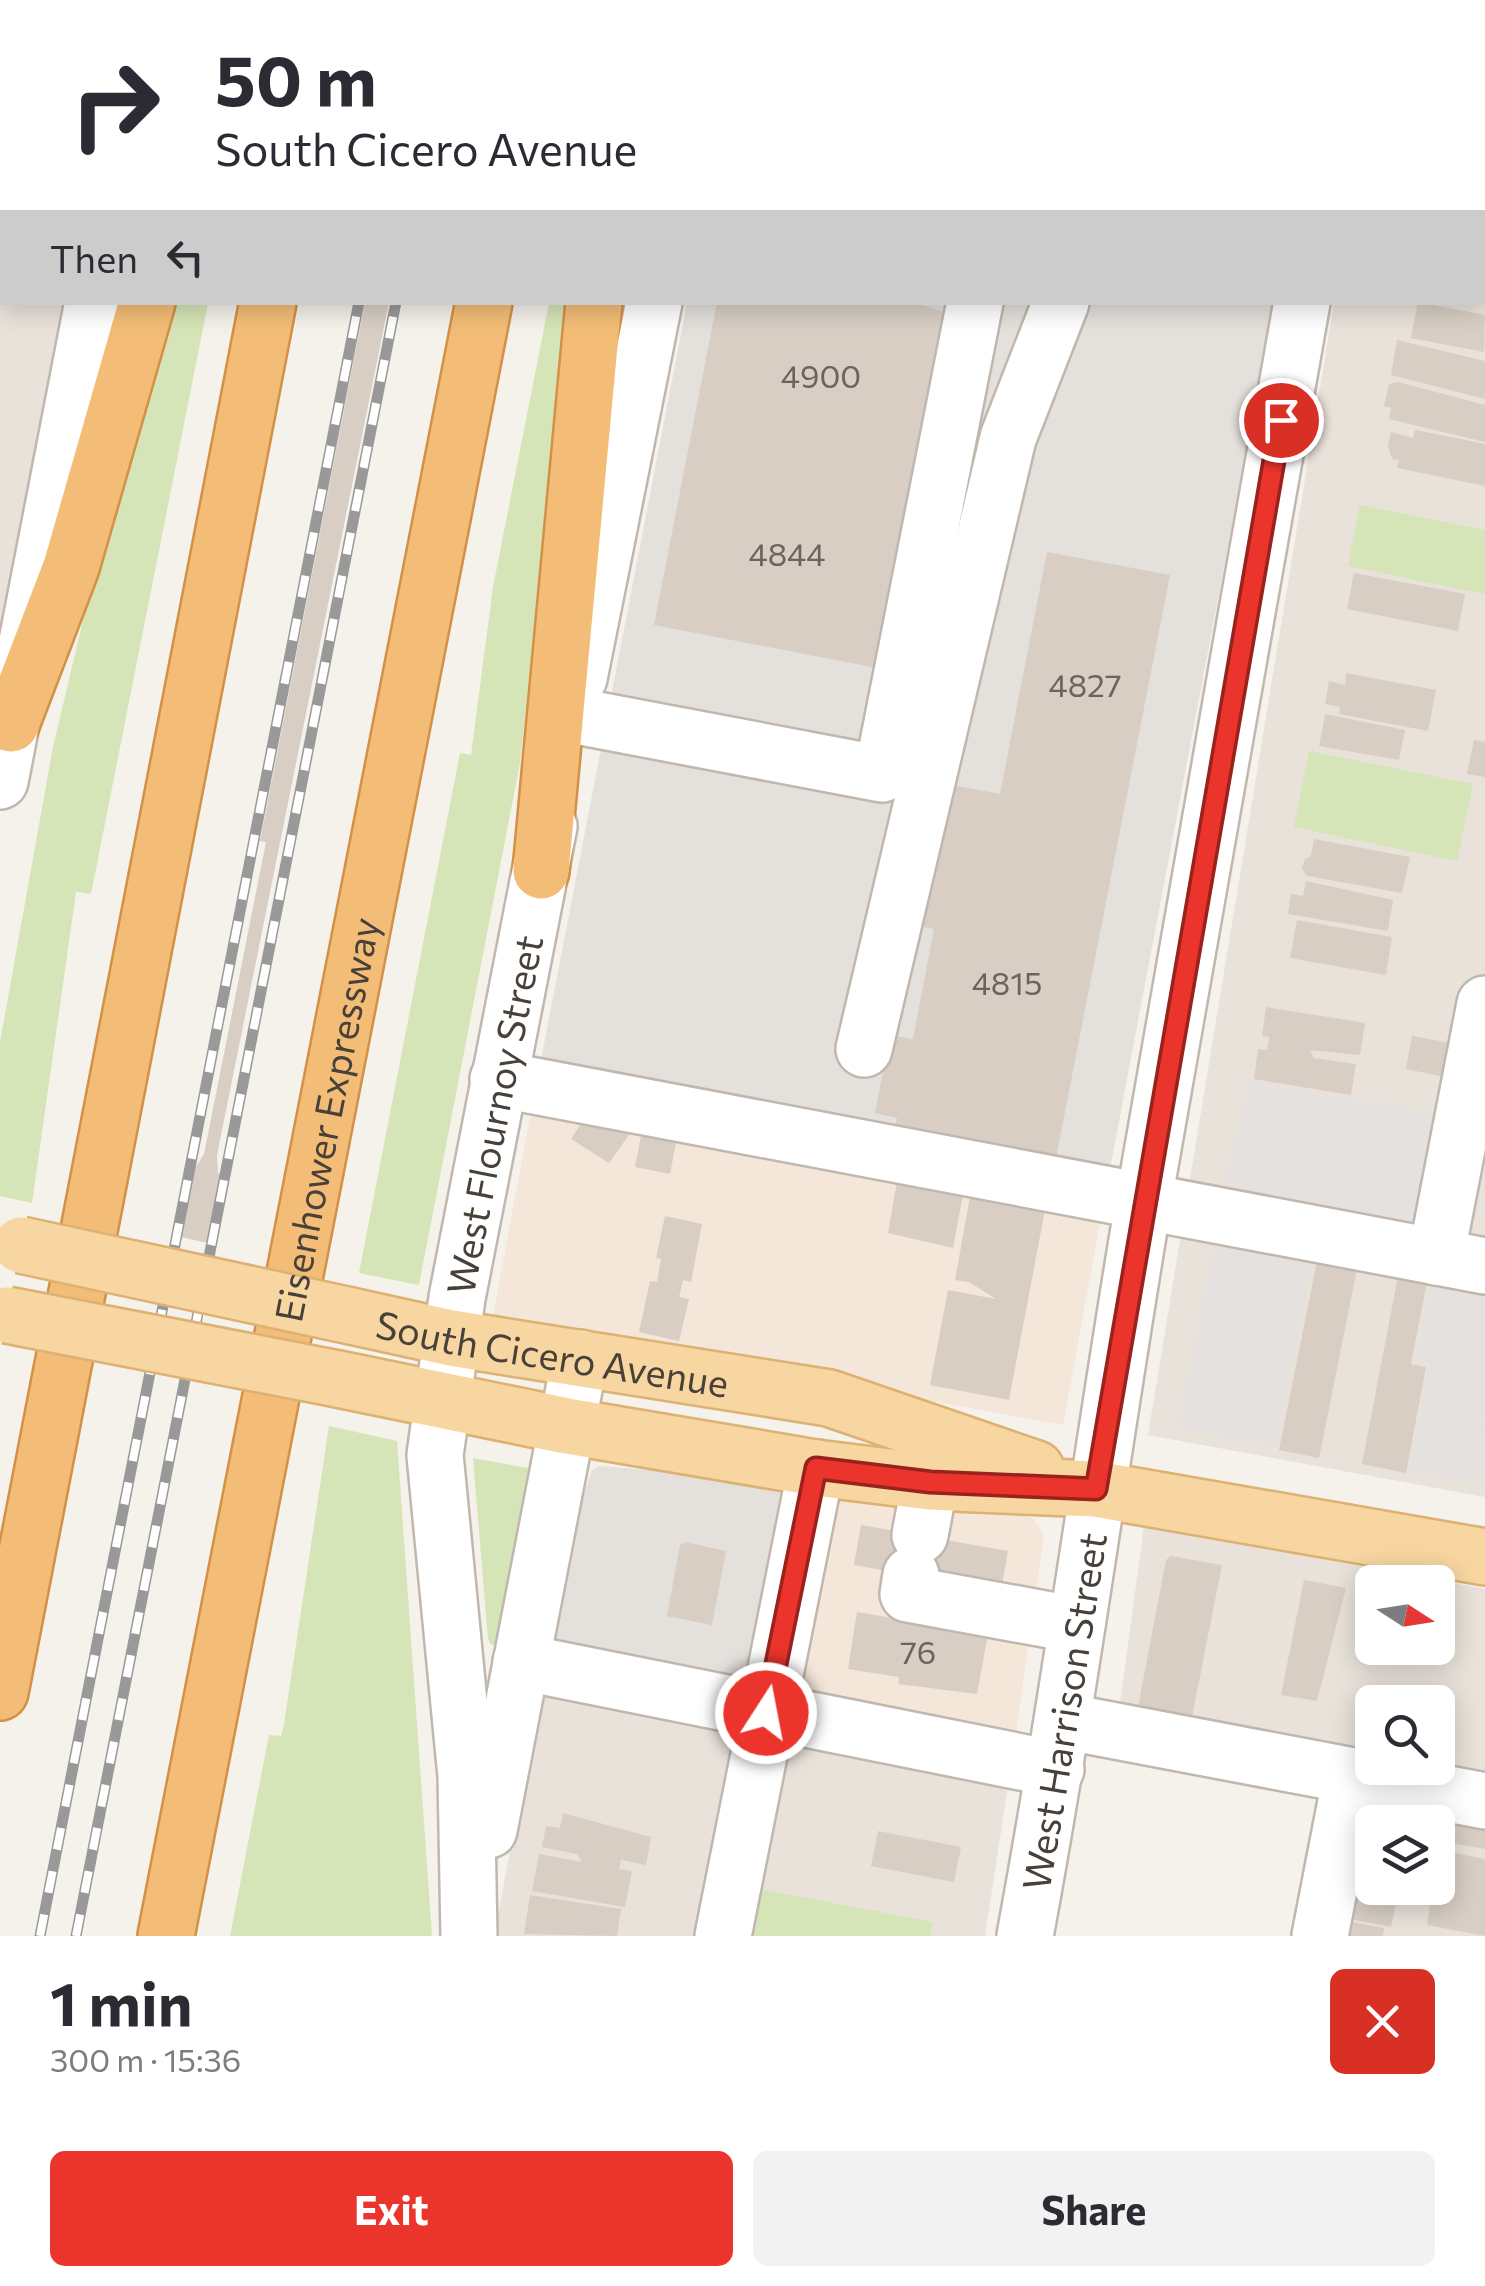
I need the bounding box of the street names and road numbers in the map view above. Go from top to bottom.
street label: Eisenhower Expressway [263,913,387,1325]
street label: West Flournoy Street [435,931,551,1298]
street label: South Cicero Avenue [372,1299,732,1405]
street label: West Harrison Street [1010,1529,1115,1893]

